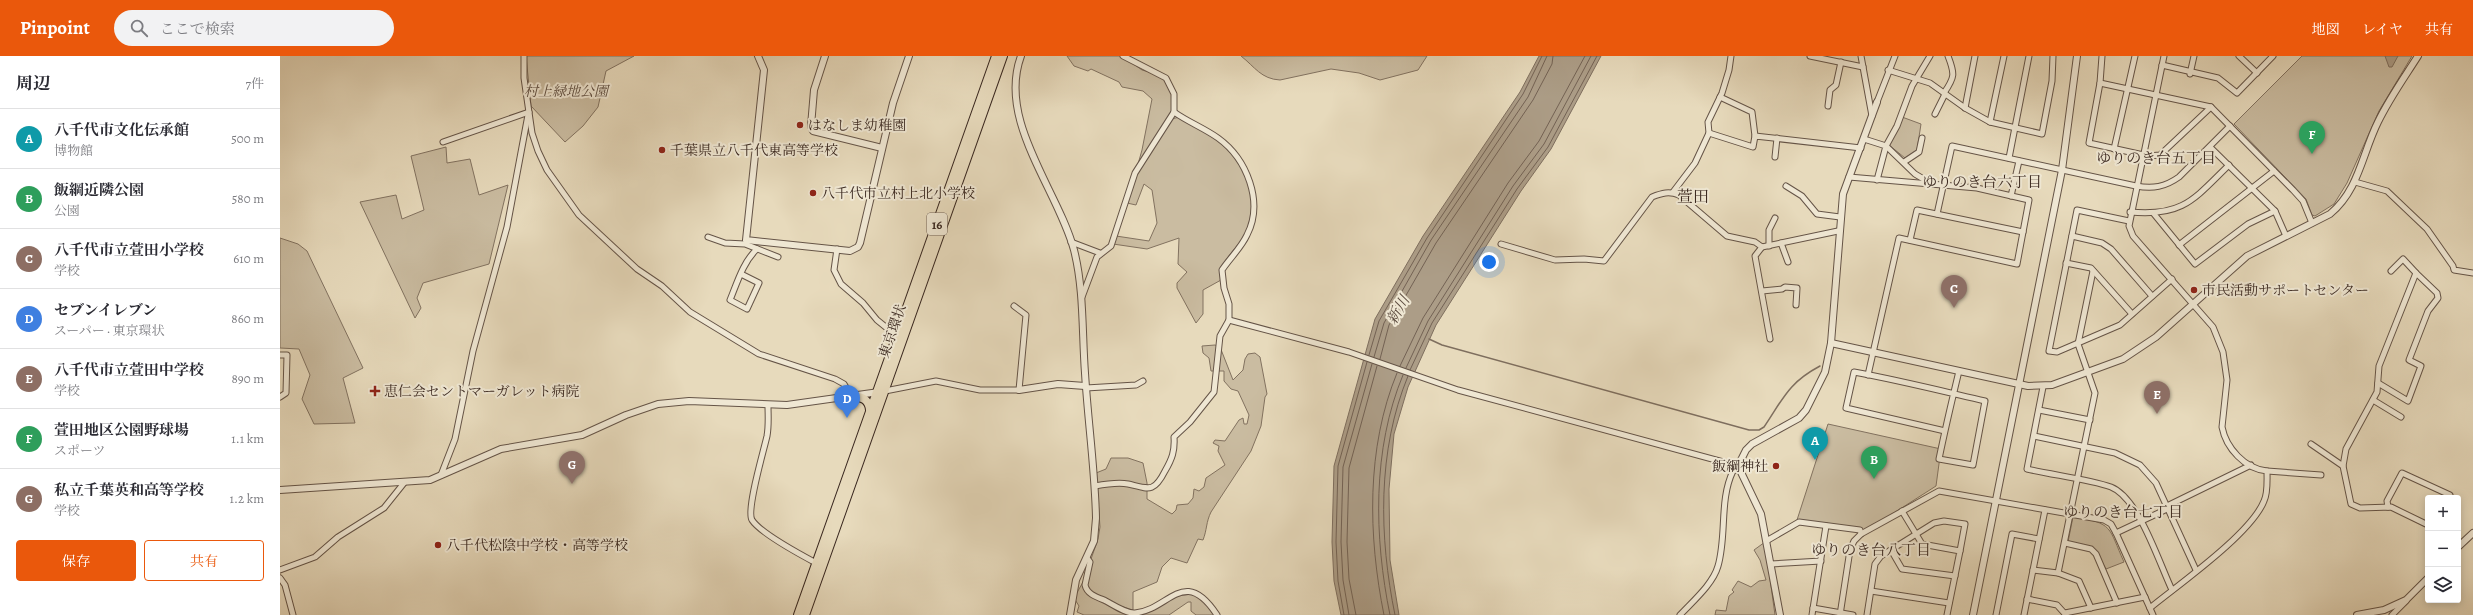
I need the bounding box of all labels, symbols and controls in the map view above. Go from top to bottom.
search box [114,10,394,46]
text: Pinpoint [20,15,90,41]
icon: search [128,17,150,39]
text: ここで検索 [160,19,235,39]
text: 地図 [2312,20,2340,39]
text: レイヤ [2362,20,2403,39]
text: 共有 [2425,20,2453,39]
text: 周辺 [16,72,50,95]
text: 7件 [246,75,264,92]
park label: 村上緑地公園 [524,82,610,101]
place label: はなしま幼稚園 [808,116,906,135]
text: 八千代市文化伝承館 [54,120,189,140]
marker: はなしま幼稚園 [795,120,805,130]
pin: F [2299,121,2325,154]
text: A [25,130,33,147]
text: 500 m [231,130,264,147]
place label: 千葉県立八千代東高等学校 [670,141,838,160]
text: 博物館 [54,142,93,159]
marker: 千葉県立八千代東高等学校 [657,145,667,155]
district label: ゆりのき台五丁目 [2096,148,2216,168]
district label: ゆりのき台六丁目 [1922,172,2042,192]
text: 飯綱近隣公園 [54,180,144,200]
place label: 八千代市立村上北小学校 [821,184,975,203]
district label: 萱田 [1677,186,1709,208]
marker: 八千代市立村上北小学校 [808,188,818,198]
text: B [25,190,33,207]
text: 580 m [232,190,264,207]
text: 公園 [54,202,80,219]
road number: 16 [927,213,947,235]
text: 八千代市立萱田小学校 [54,240,204,260]
text: C [25,250,33,267]
text: 610 m [233,250,264,267]
your location [1479,252,1499,272]
text: 学校 [54,262,80,279]
pin: C [1941,275,1967,308]
place label: 市民活動サポートセンター [2202,281,2369,300]
marker: 市民活動サポートセンター [2189,285,2199,295]
water label: 新川 [1382,290,1415,328]
text: セブンイレブン [54,300,157,320]
street label: 東京環状 [874,302,911,361]
text: D [24,310,34,327]
text: 860 m [231,310,264,327]
text: スーパー · 東京環状 [54,322,164,339]
text: 八千代市立萱田中学校 [54,360,204,380]
text: E [25,370,33,387]
text: 890 m [231,370,264,387]
pin: E [2144,381,2170,414]
text: 学校 [54,382,80,399]
place label: 恵仁会セントマーガレット病院 [384,382,580,401]
marker: 恵仁会セントマーガレット病院 [369,385,381,397]
pin: D [834,385,860,418]
text: 萱田地区公園野球場 [54,420,189,440]
pin: A [1802,427,1828,460]
text: F [26,430,32,447]
text: 1.1 km [231,430,264,447]
text: スポーツ [54,442,105,459]
pin: B [1861,446,1887,479]
pin: G [559,451,585,484]
place label: 飯綱神社 [1712,457,1768,476]
marker: 飯綱神社 [1771,461,1781,471]
text: 私立千葉英和高等学校 [54,480,204,500]
text: G [25,490,33,507]
text: 1.2 km [230,490,264,507]
map controls [2425,495,2461,603]
button: + [2425,495,2461,531]
text: 学校 [54,502,80,519]
district label: ゆりのき台七丁目 [2063,502,2183,522]
button: − [2425,531,2461,567]
place label: 八千代松陰中学校・高等学校 [446,536,628,555]
button: 保存 [16,540,136,581]
button: 共有 [144,540,264,581]
marker: 八千代松陰中学校・高等学校 [433,540,443,550]
district label: ゆりのき台八丁目 [1811,540,1931,560]
button: layers [2425,567,2461,603]

